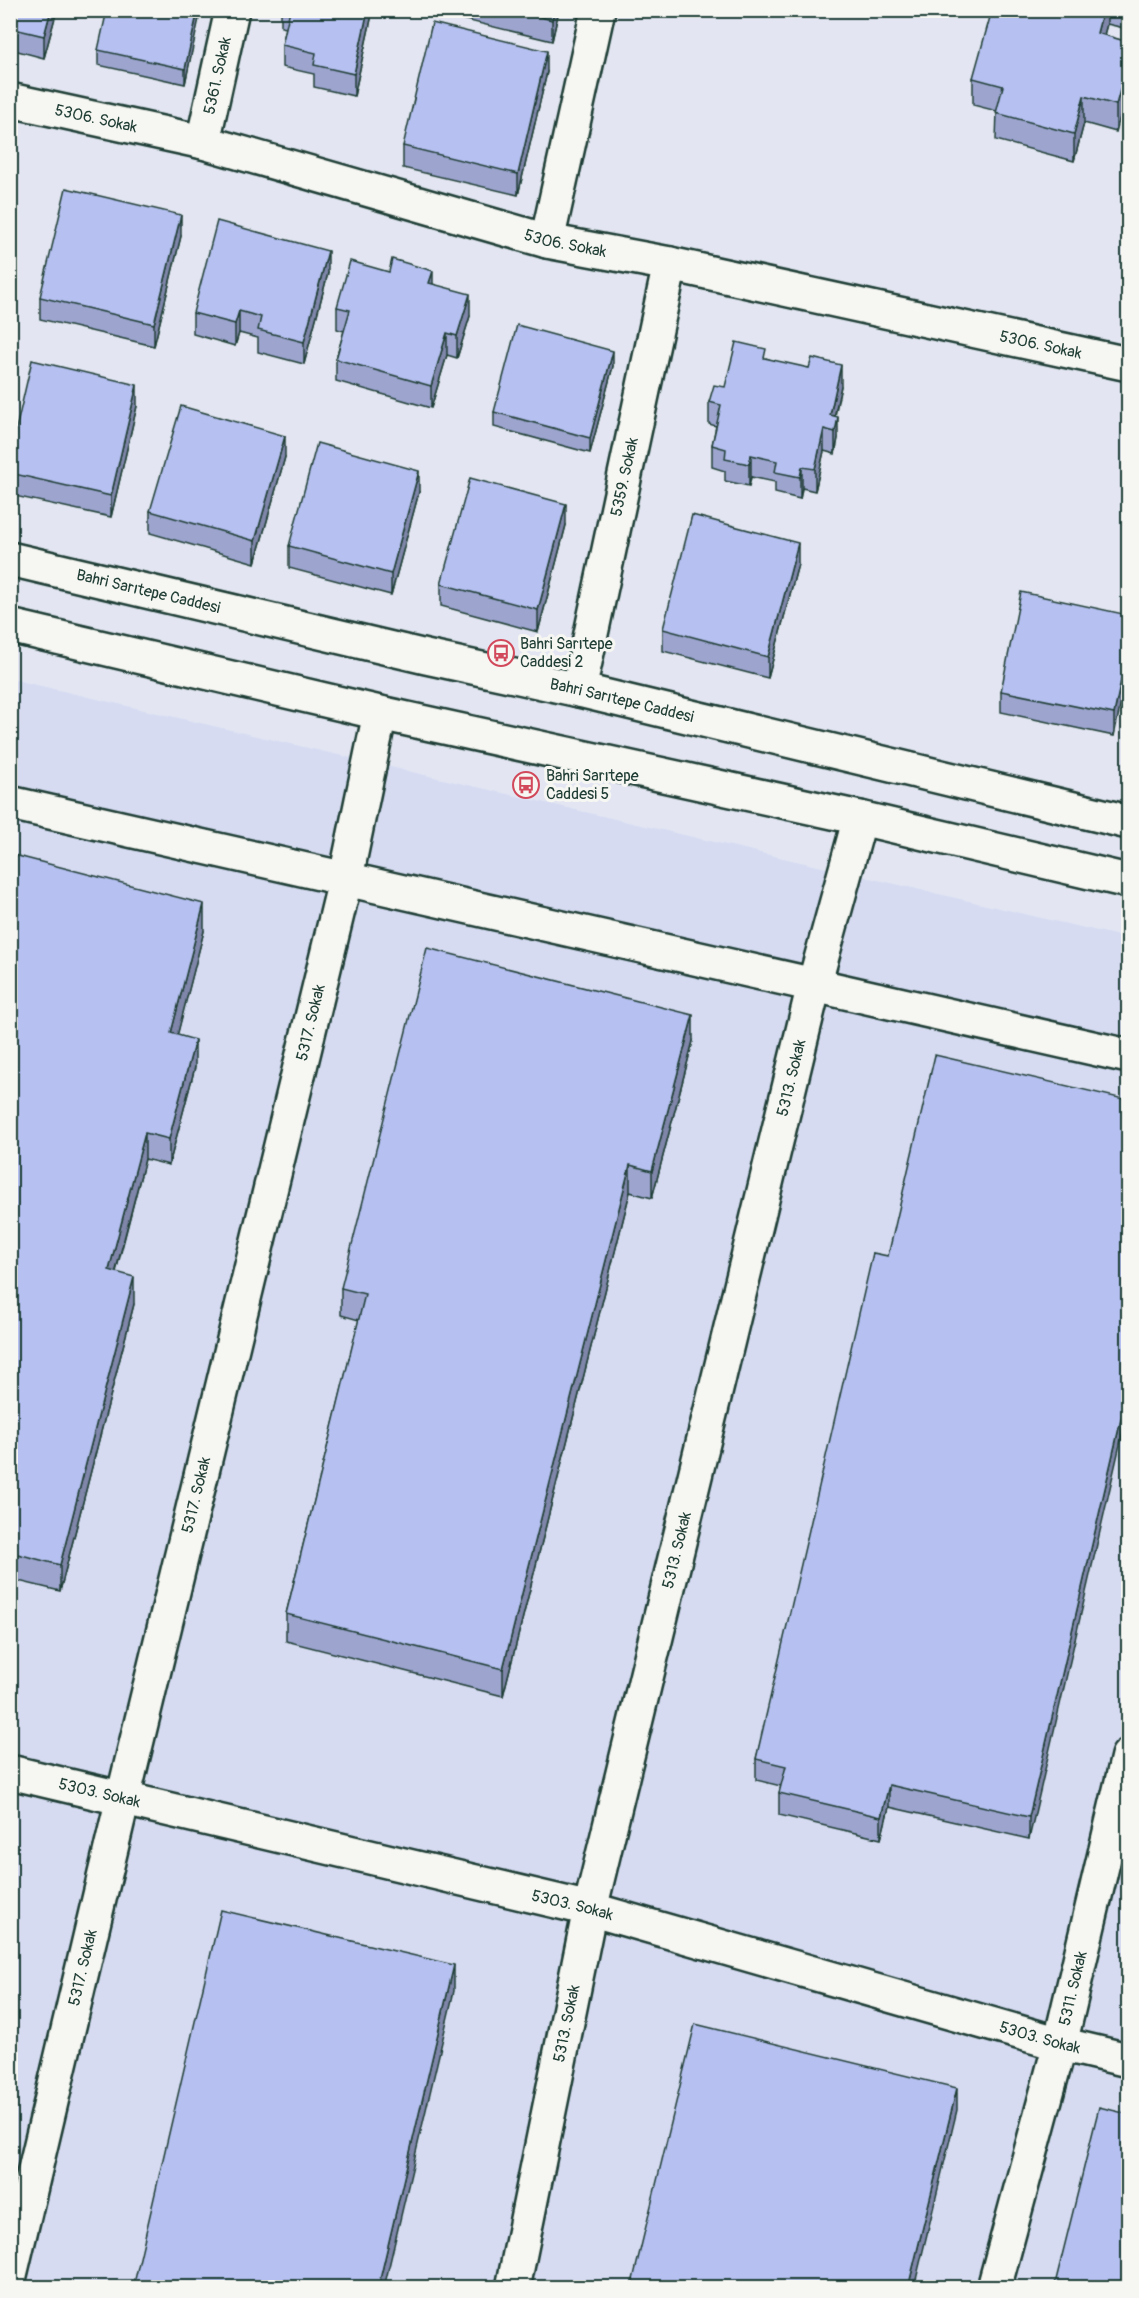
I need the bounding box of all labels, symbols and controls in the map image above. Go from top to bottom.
street label: 5361. Sokak [199,35,236,116]
street label: 5306. Sokak [53,100,139,137]
street label: 5306. Sokak [522,225,608,262]
street label: 5306. Sokak [998,326,1084,364]
street label: 5359. Sokak [606,435,643,518]
street label: Bahri Sarıtepe Caddesi [74,565,222,618]
place label: Bahri Sarıtepe Caddesi 2 [520,634,613,672]
bus stop icon: Bahri Sarıtepe Caddesi 2 [486,638,516,668]
street label: Bahri Sarıtepe Caddesi [548,674,696,727]
place label: Bahri Sarıtepe Caddesi 5 [546,766,639,804]
bus stop icon: Bahri Sarıtepe Caddesi 5 [511,770,541,800]
street label: 5317. Sokak [292,982,330,1063]
street label: 5313. Sokak [773,1037,811,1118]
street label: 5317. Sokak [177,1454,215,1535]
street label: 5313. Sokak [658,1509,696,1591]
street label: 5303. Sokak [57,1774,143,1813]
street label: 5303. Sokak [530,1886,616,1925]
street label: 5317. Sokak [64,1927,102,2008]
street label: 5311. Sokak [1055,1949,1092,2028]
street label: 5313. Sokak [549,1983,584,2064]
street label: 5303. Sokak [997,2017,1083,2059]

